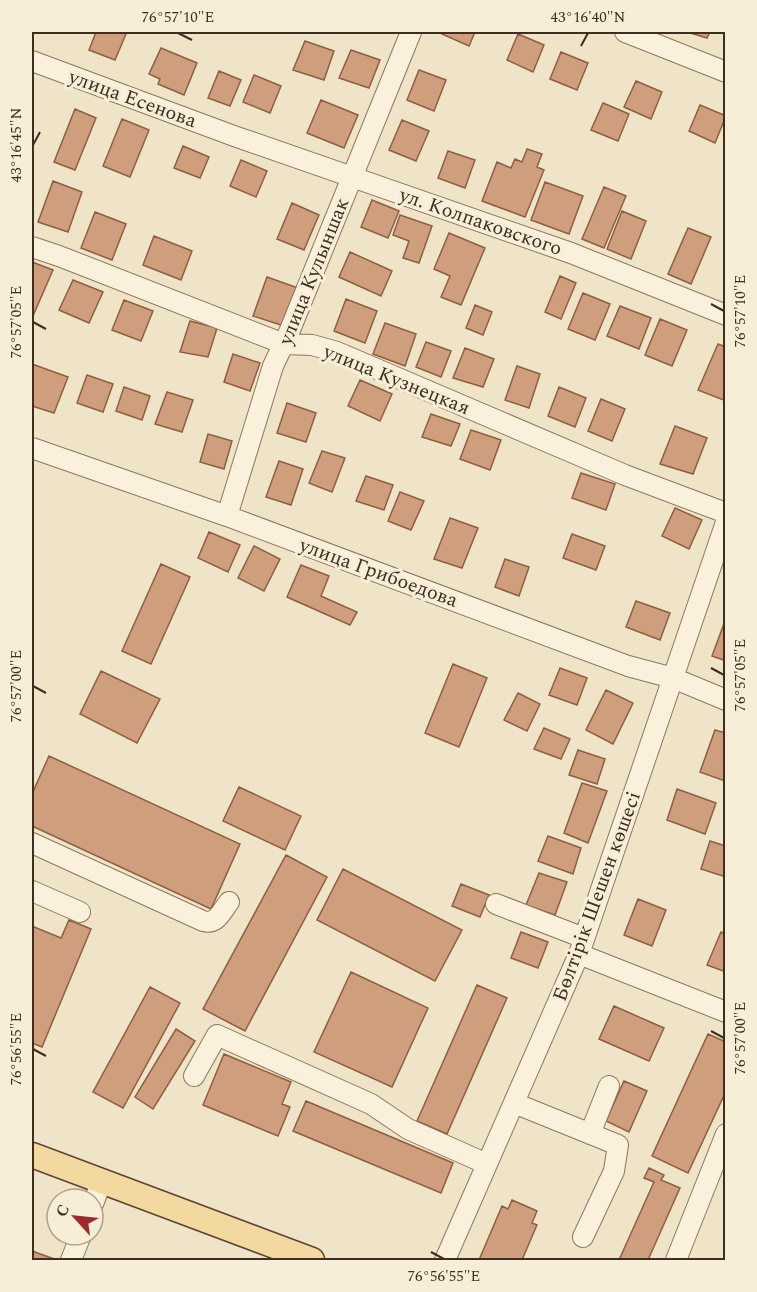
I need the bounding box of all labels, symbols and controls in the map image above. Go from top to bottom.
text: 76°57'10"E [142,6,214,29]
text: 43°16'40"N [551,6,626,29]
street label: улица Есенова [64,62,201,136]
text: 43°16'45"N [5,107,28,183]
street label: ул. Kолпаковского [394,180,566,264]
street label: улица Кулыншак [270,193,357,351]
text: 76°57'10"E [729,275,752,347]
text: 76°57'05"E [5,286,28,358]
street label: улица Кузнецкая [318,336,474,423]
street label: улица Грибоедова [294,530,462,616]
text: 76°57'05"E [729,639,752,711]
text: 76°57'00"E [5,650,28,722]
street label: Бөлтірік Шешен көшесі [545,787,649,1005]
text: 76°57'00"E [729,1002,752,1074]
text: 76°56'55"E [5,1013,28,1085]
north arrow [45,1187,105,1247]
text: С [49,1200,76,1221]
text: 76°56'55"E [408,1265,480,1288]

